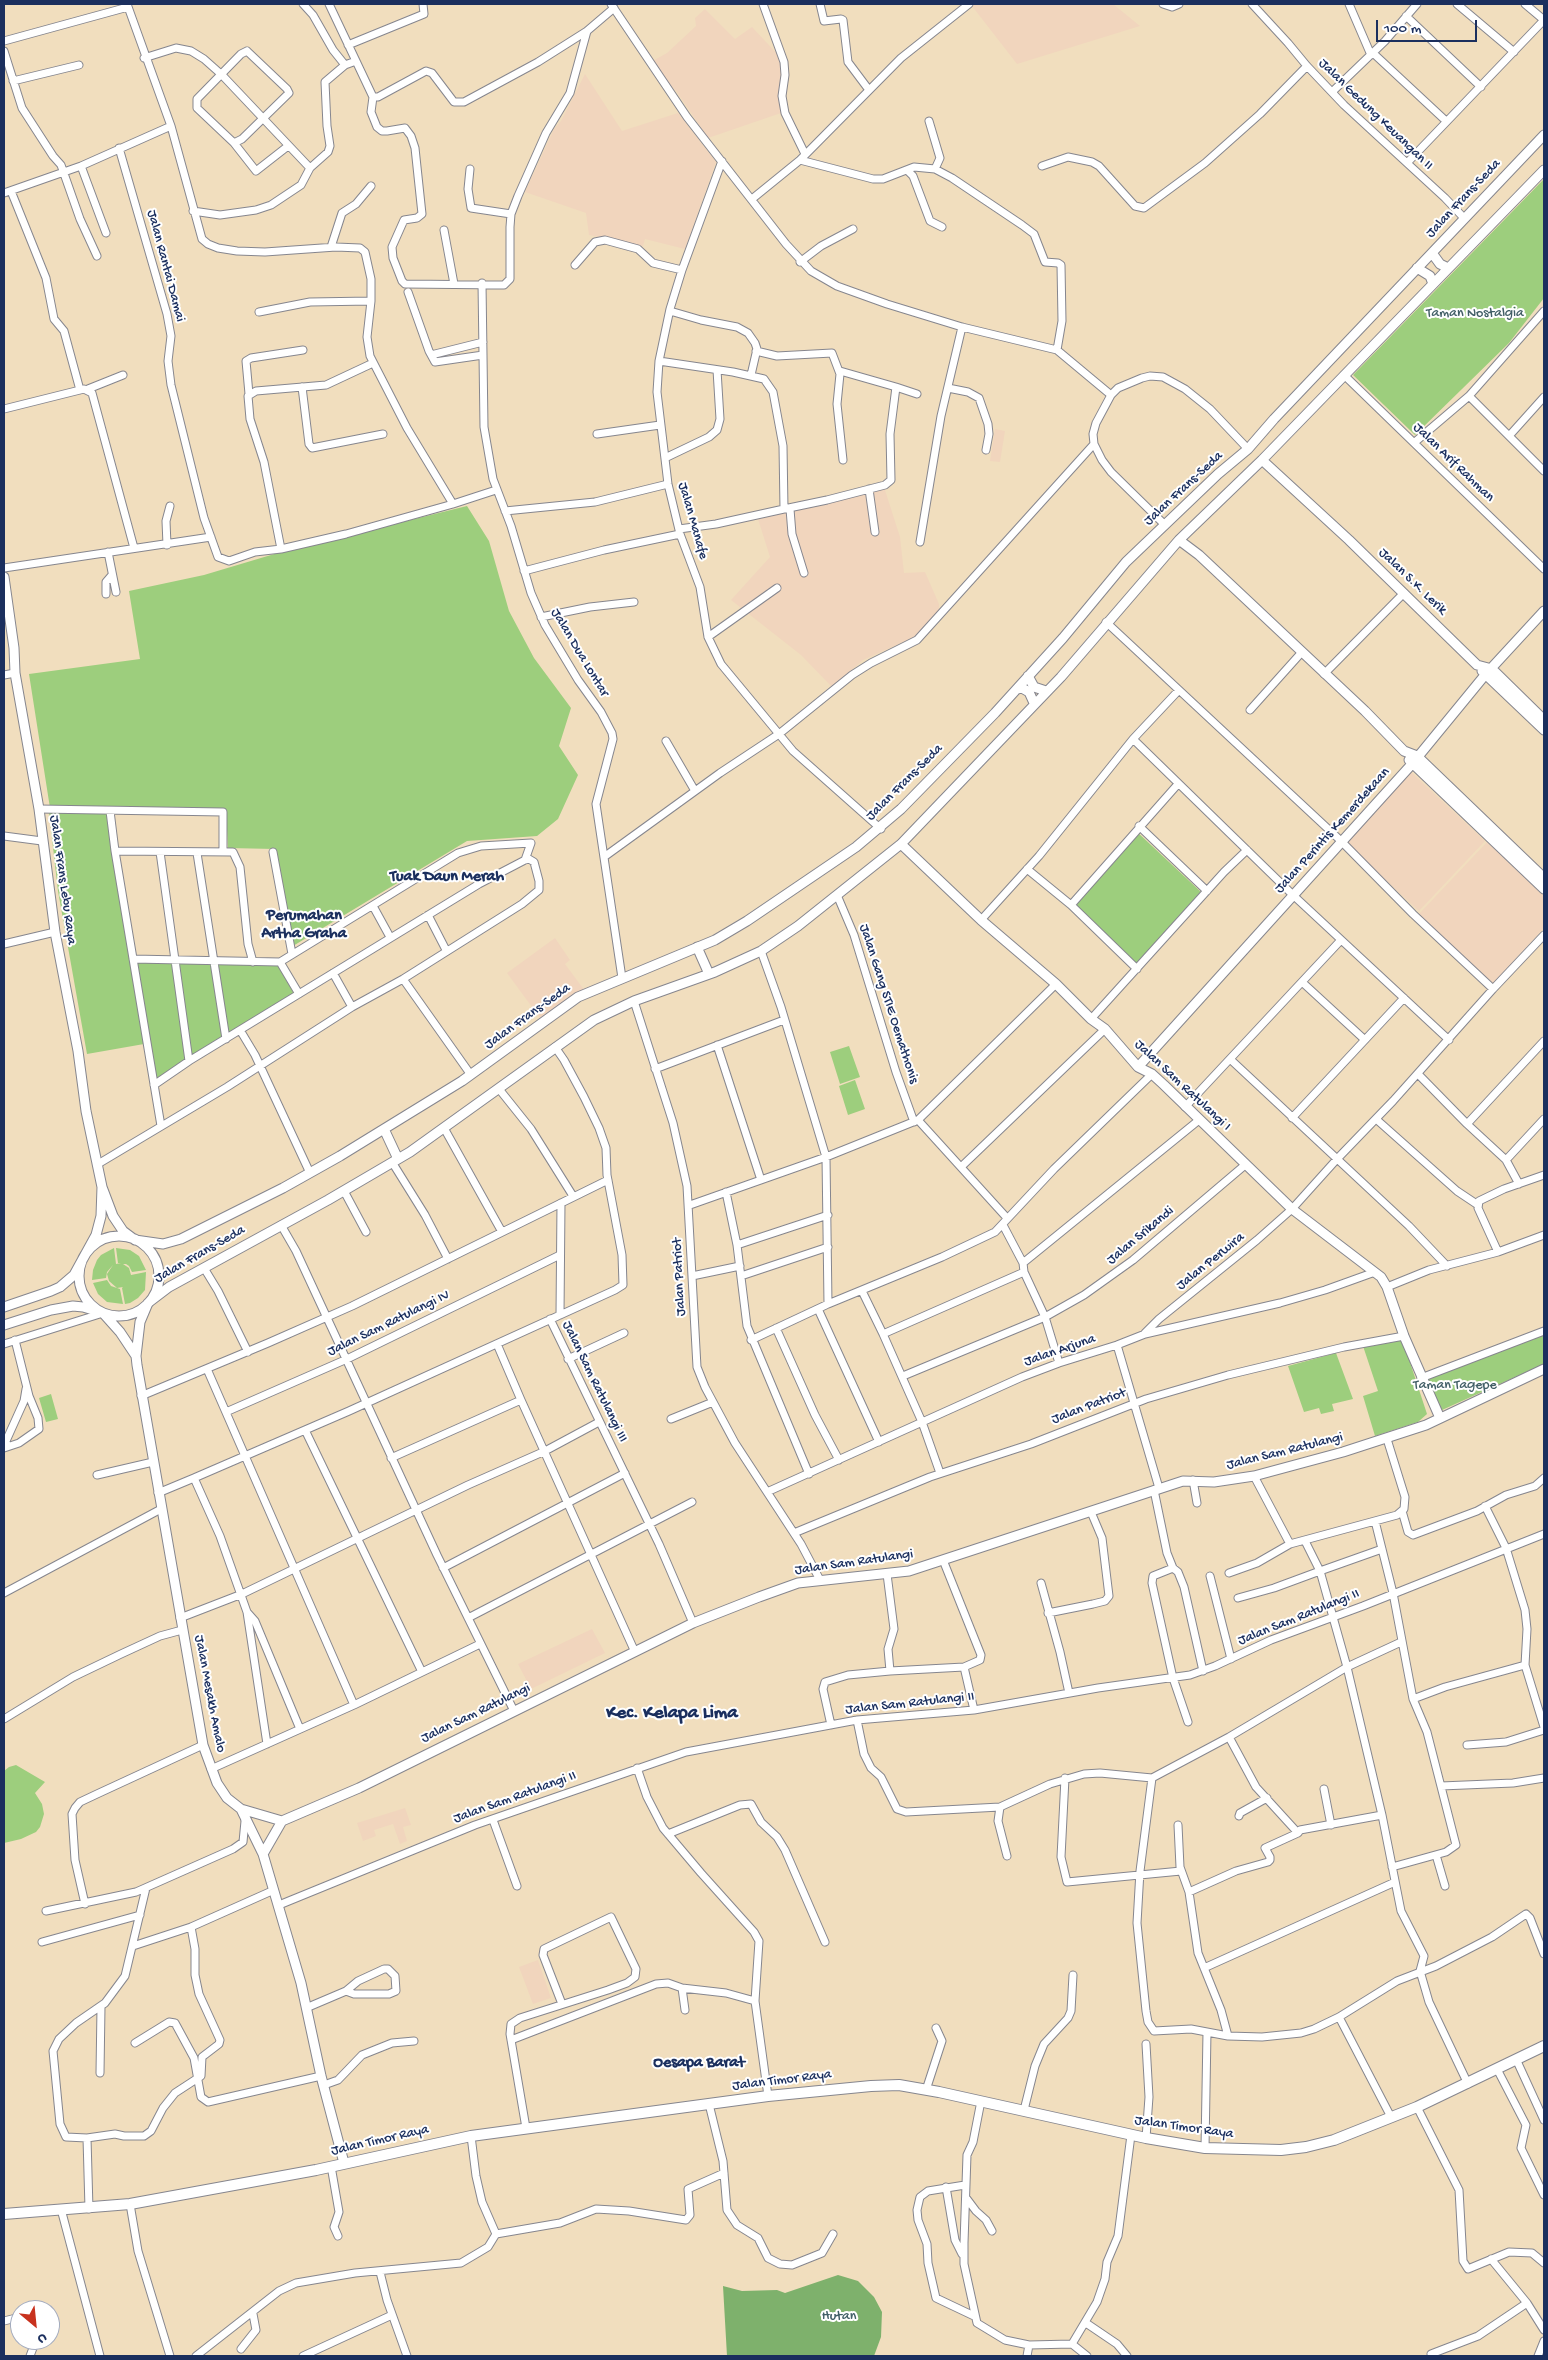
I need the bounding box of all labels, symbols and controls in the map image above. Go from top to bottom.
scale bar [1378,10,1479,42]
text: 100 m [1384,20,1421,38]
street label: Jalan Gedung Keuangan II [1314,56,1436,174]
street label: Jalan Frans-Seda [1423,156,1505,242]
street label: Jalan Rantai Damai [142,208,188,324]
park label: Taman Nostalgia [1426,306,1524,322]
street label: Jalan Arif Rahman [1409,420,1497,506]
street label: Jalan Frans-Seda [1141,448,1227,530]
street label: Jalan Manafe [673,481,711,561]
street label: Jalan S.K. Lerik [1374,545,1450,619]
street label: Jalan Dua Lontar [546,606,612,700]
street label: Jalan Frans-Seda [863,741,947,825]
street label: Jalan Perintis Kemerdekaan [1272,765,1394,897]
street label: Jalan Frans Lebu Raya [45,814,79,946]
district label: Tuak Daun Merah [390,868,504,888]
district label: Perumahan Artha Graha [261,907,347,945]
street label: Jalan Gang STIE Oemathonis [854,922,922,1086]
street label: Jalan Frans-Seda [482,980,574,1054]
street label: Jalan Sam Ratulangi I [1130,1037,1234,1135]
street label: Jalan Srikandi [1104,1203,1178,1269]
street label: Jalan Frans-Seda [152,1222,248,1288]
street label: Jalan Perwira [1174,1230,1248,1294]
street label: Jalan Patriot [670,1238,690,1316]
street label: Jalan Sam Ratulangi IV [325,1287,453,1361]
street label: Jalan Sam Ratulangi III [557,1319,631,1445]
street label: Jalan Arjuna [1022,1331,1098,1371]
park label: Taman Tagepe [1413,1378,1497,1394]
street label: Jalan Patriot [1049,1385,1129,1429]
street label: Jalan Sam Ratulangi [1225,1429,1345,1475]
street label: Jalan Sam Ratulangi [794,1546,914,1580]
street label: Jalan Sam Ratulangi II [1236,1586,1362,1650]
street label: Jalan Mesakh Amalo [189,1634,229,1754]
street label: Jalan Sam Ratulangi [419,1680,533,1748]
street label: Jalan Sam Ratulangi II [845,1689,975,1719]
district label: Kec. Kelapa Lima [606,1703,738,1725]
street label: Jalan Sam Ratulangi II [451,1768,579,1828]
district label: Oesapa Barat [653,2054,745,2074]
street label: Jalan Timor Raya [732,2067,832,2095]
street label: Jalan Timor Raya [1133,2113,1235,2143]
street label: Jalan Timor Raya [330,2122,430,2160]
north arrow [10,2300,60,2350]
park label: Hutan [822,2309,856,2325]
text: U [34,2328,49,2347]

